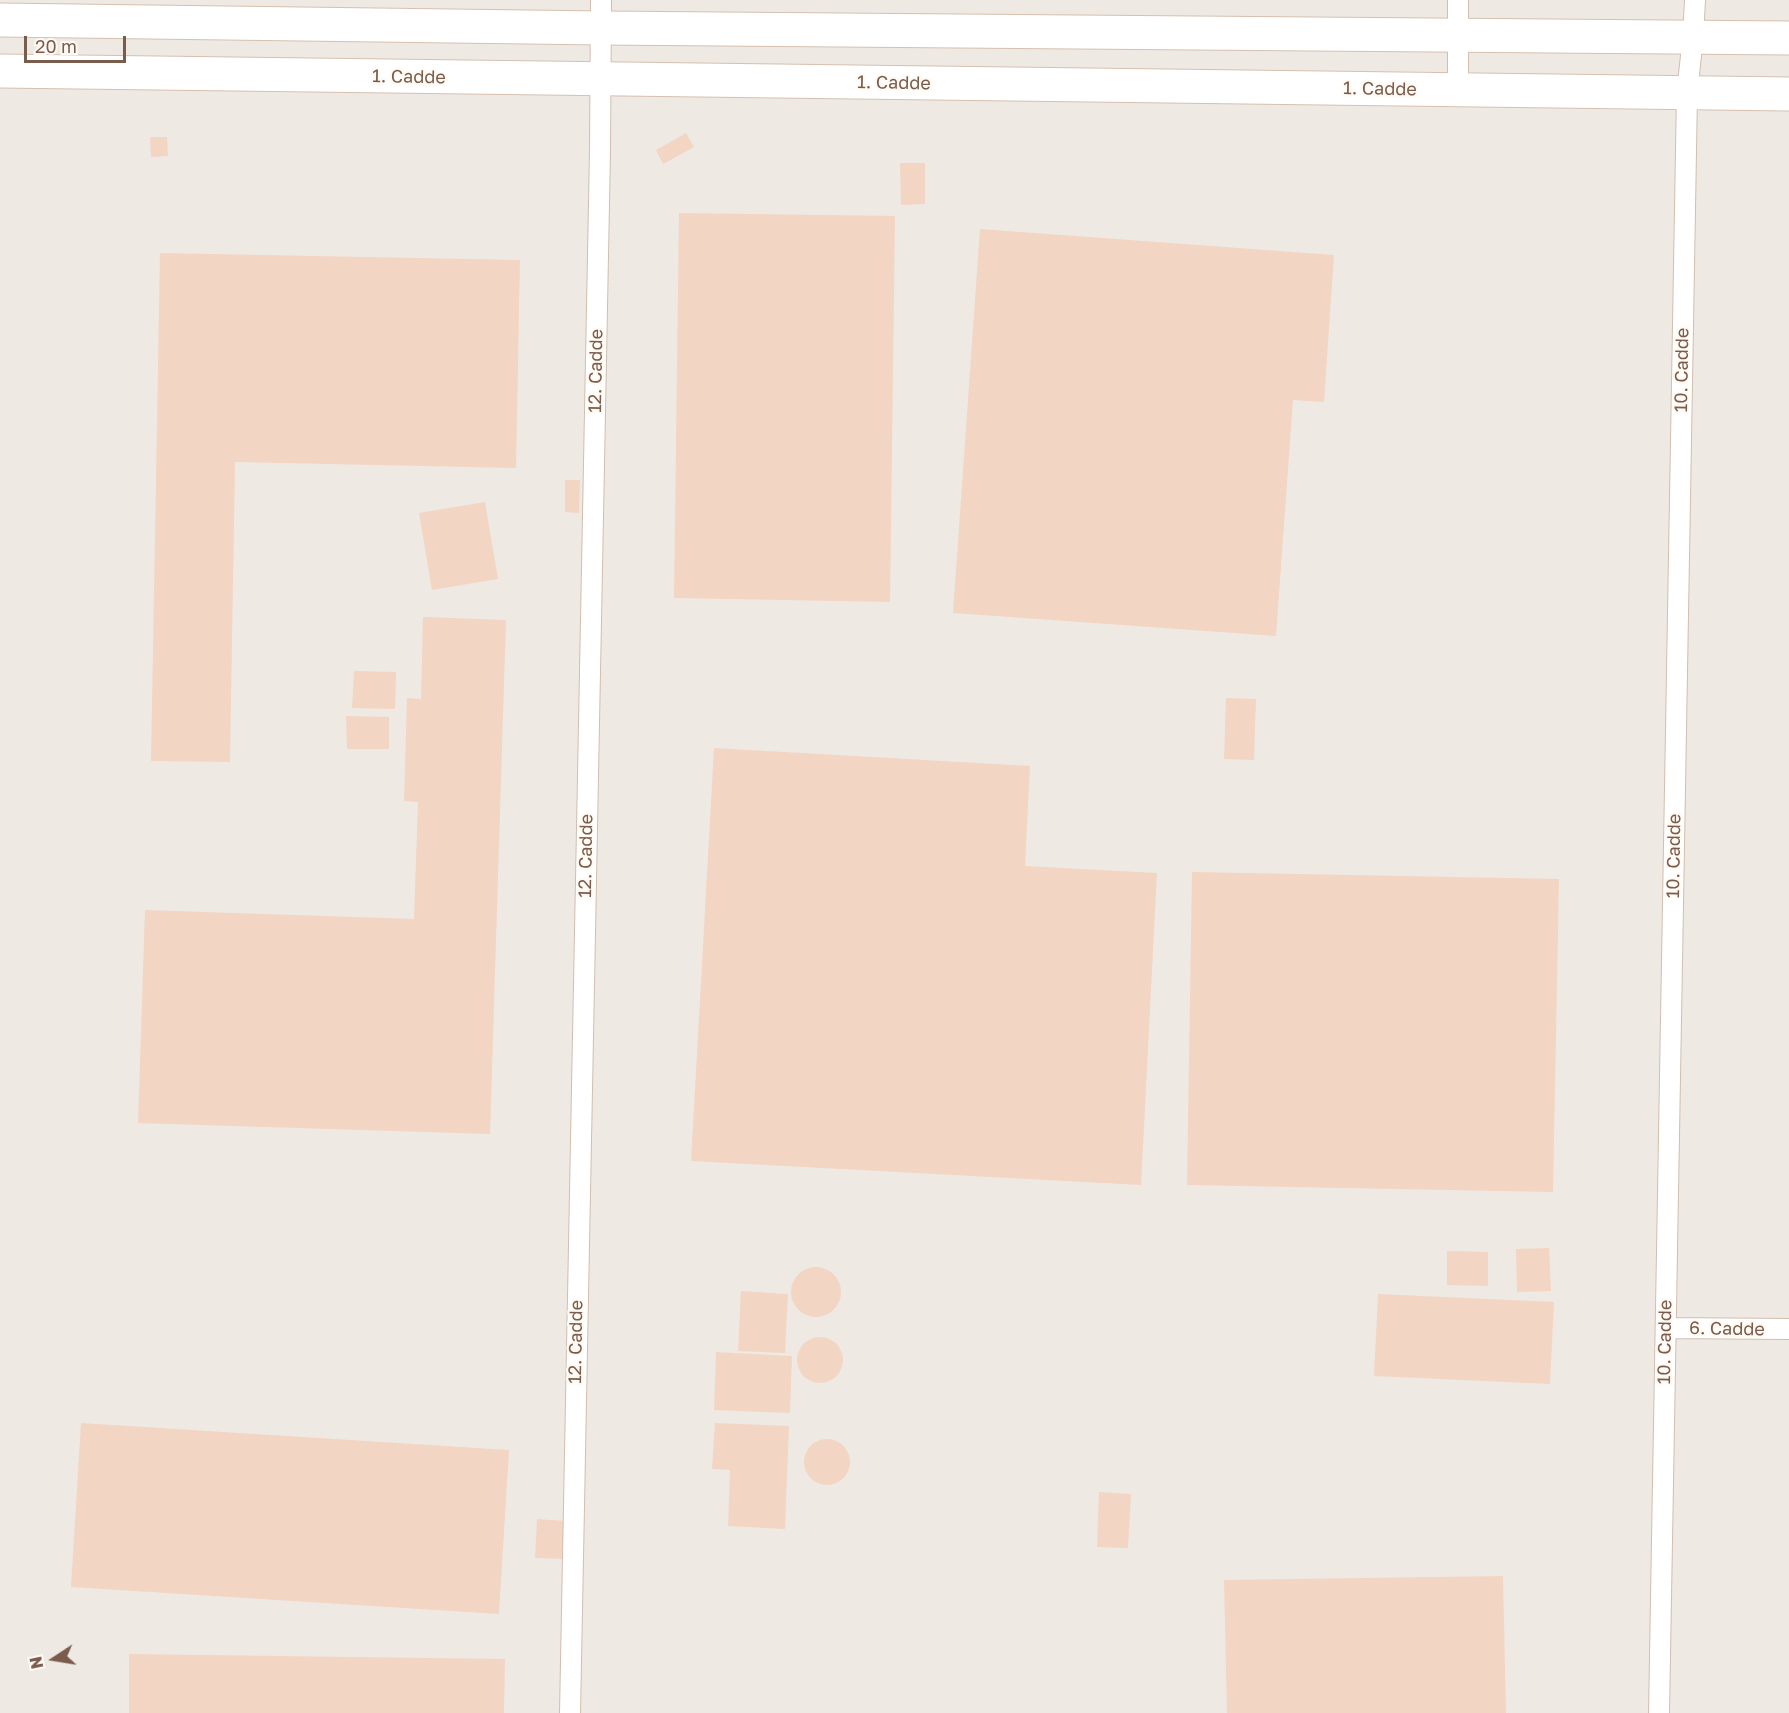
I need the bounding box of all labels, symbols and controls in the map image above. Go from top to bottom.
scale bar [27,24,129,62]
text: 20 m [35,35,77,57]
street label: 1. Cadde [372,66,446,88]
street label: 1. Cadde [857,72,931,94]
street label: 1. Cadde [1343,78,1417,100]
street label: 10. Cadde [1670,327,1694,413]
street label: 12. Cadde [584,329,608,413]
street label: 10. Cadde [1662,813,1686,899]
street label: 12. Cadde [574,814,598,898]
street label: 10. Cadde [1653,1299,1677,1385]
street label: 12. Cadde [564,1300,588,1384]
street label: 6. Cadde [1689,1318,1765,1340]
north arrow [24,1629,84,1689]
text: N [25,1655,47,1671]

